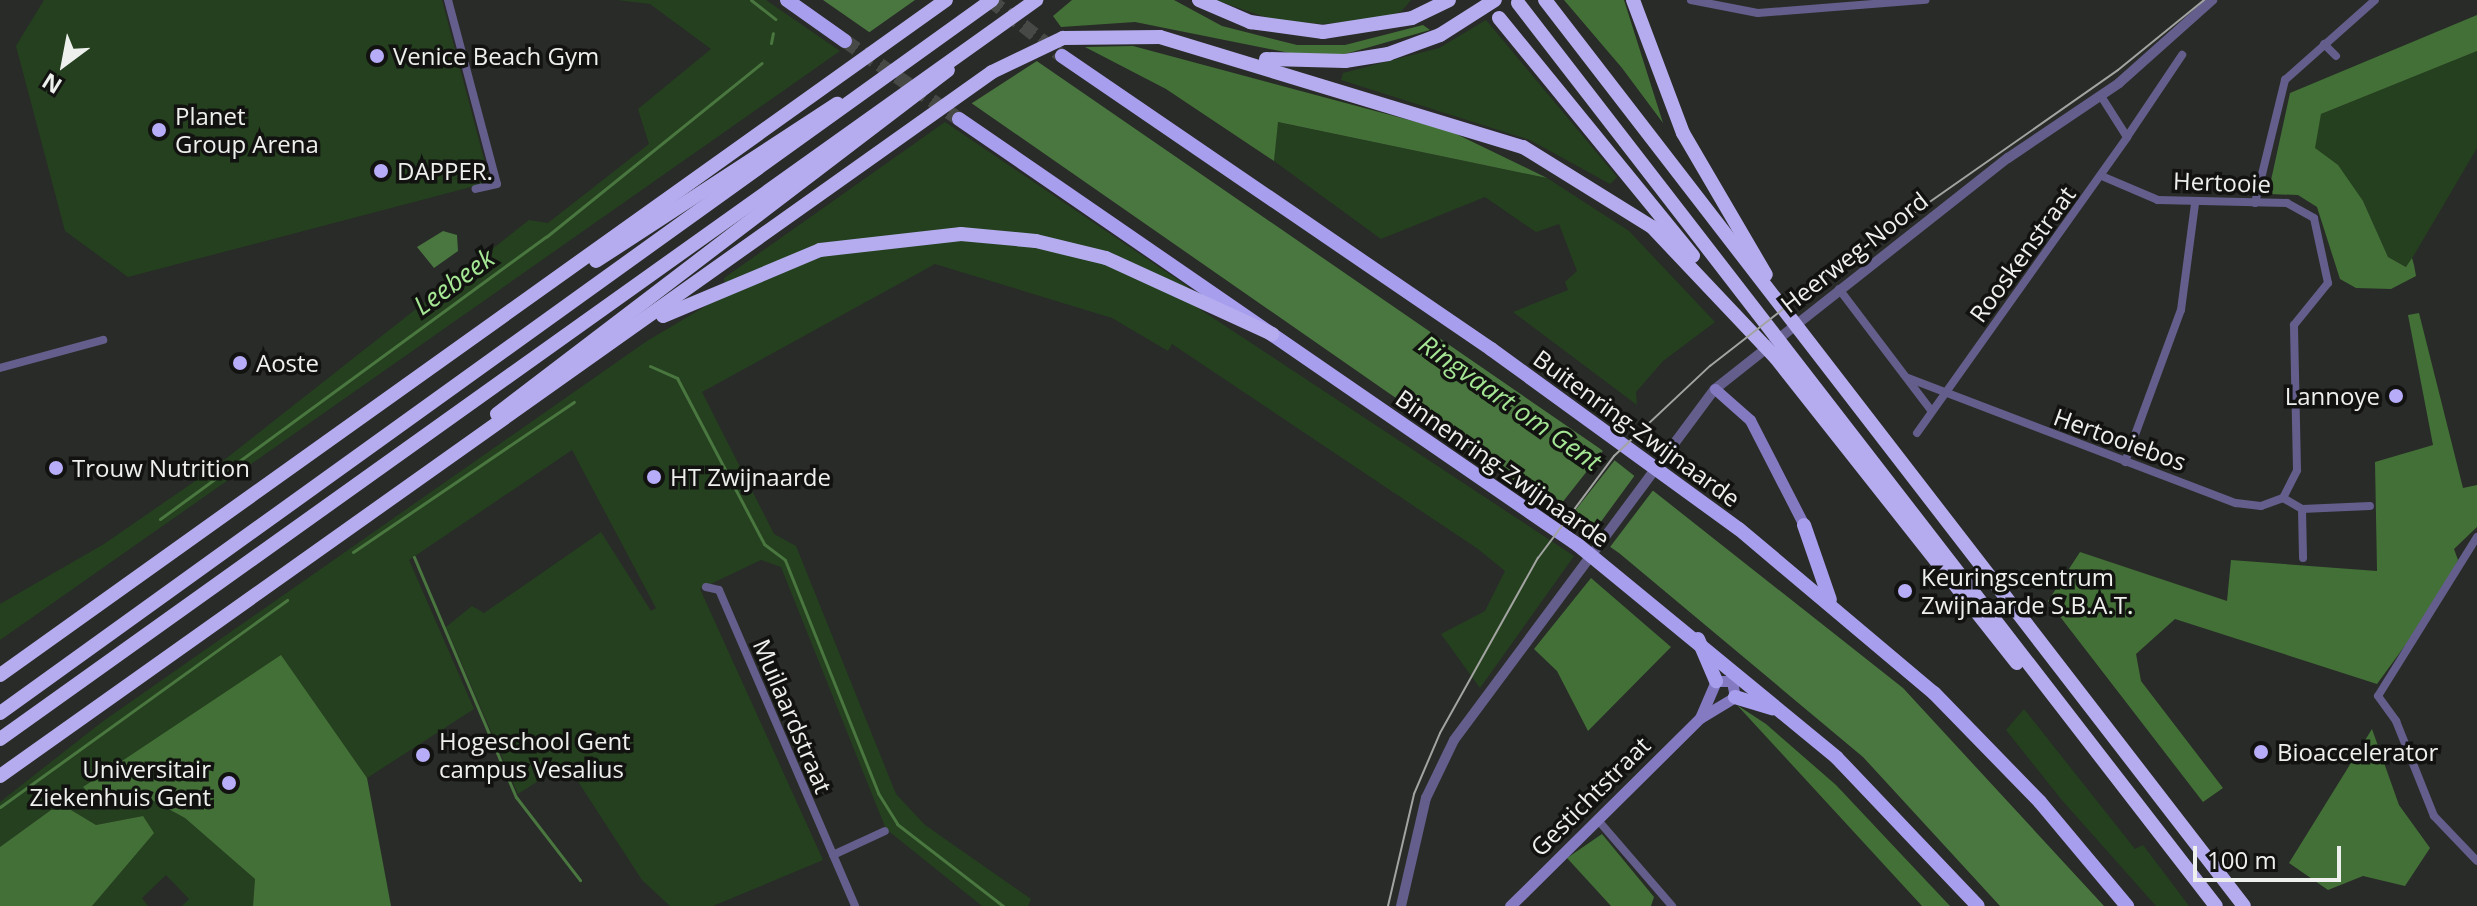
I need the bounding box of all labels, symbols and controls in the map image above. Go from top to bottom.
north arrow [24,24,104,104]
place label: Venice Beach Gym [393,42,599,70]
marker: Venice Beach Gym [368,47,386,65]
text: N [36,67,67,102]
place label: Planet Group Arena [175,102,319,158]
marker: Planet Group Arena [150,121,168,139]
place label: DAPPER. [397,157,493,185]
marker: DAPPER. [372,162,390,180]
street label: Hertooie [2173,166,2271,198]
street label: Rooskenstraat [1963,180,2081,328]
street label: Heerweg-Noord [1775,186,1933,318]
water label: Leebeek [408,242,500,322]
water label: Ringvaart om Gent [1413,329,1607,477]
street label: Buitenring-Zwijnaarde [1528,343,1746,513]
place label: Aoste [256,349,319,377]
marker: Aoste [231,354,249,372]
place label: Lannoye [2285,382,2380,410]
street label: Binnenring-Zwijnaarde [1391,383,1615,553]
marker: Lannoye [2387,387,2405,405]
street label: Hertooiebos [2050,402,2190,476]
place label: Trouw Nutrition [72,454,250,482]
marker: Trouw Nutrition [47,459,65,477]
place label: HT Zwijnaarde [670,463,831,491]
marker: HT Zwijnaarde [645,468,663,486]
place label: Keuringscentrum Zwijnaarde S.B.A.T. [1921,563,2133,619]
marker: Keuringscentrum Zwijnaarde S.B.A.T. [1896,582,1914,600]
street label: Muilaardstraat [748,635,838,797]
place label: Hogeschool Gent campus Vesalius [439,727,631,783]
street label: Gestichtstraat [1524,730,1656,862]
place label: Bioaccelerator [2277,738,2438,766]
marker: Bioaccelerator [2252,743,2270,761]
marker: Hogeschool Gent campus Vesalius [414,746,432,764]
place label: Universitair Ziekenhuis Gent [30,755,211,811]
marker: Universitair Ziekenhuis Gent [218,772,240,794]
scale bar [2197,830,2345,880]
text: 100 m [2207,843,2277,876]

